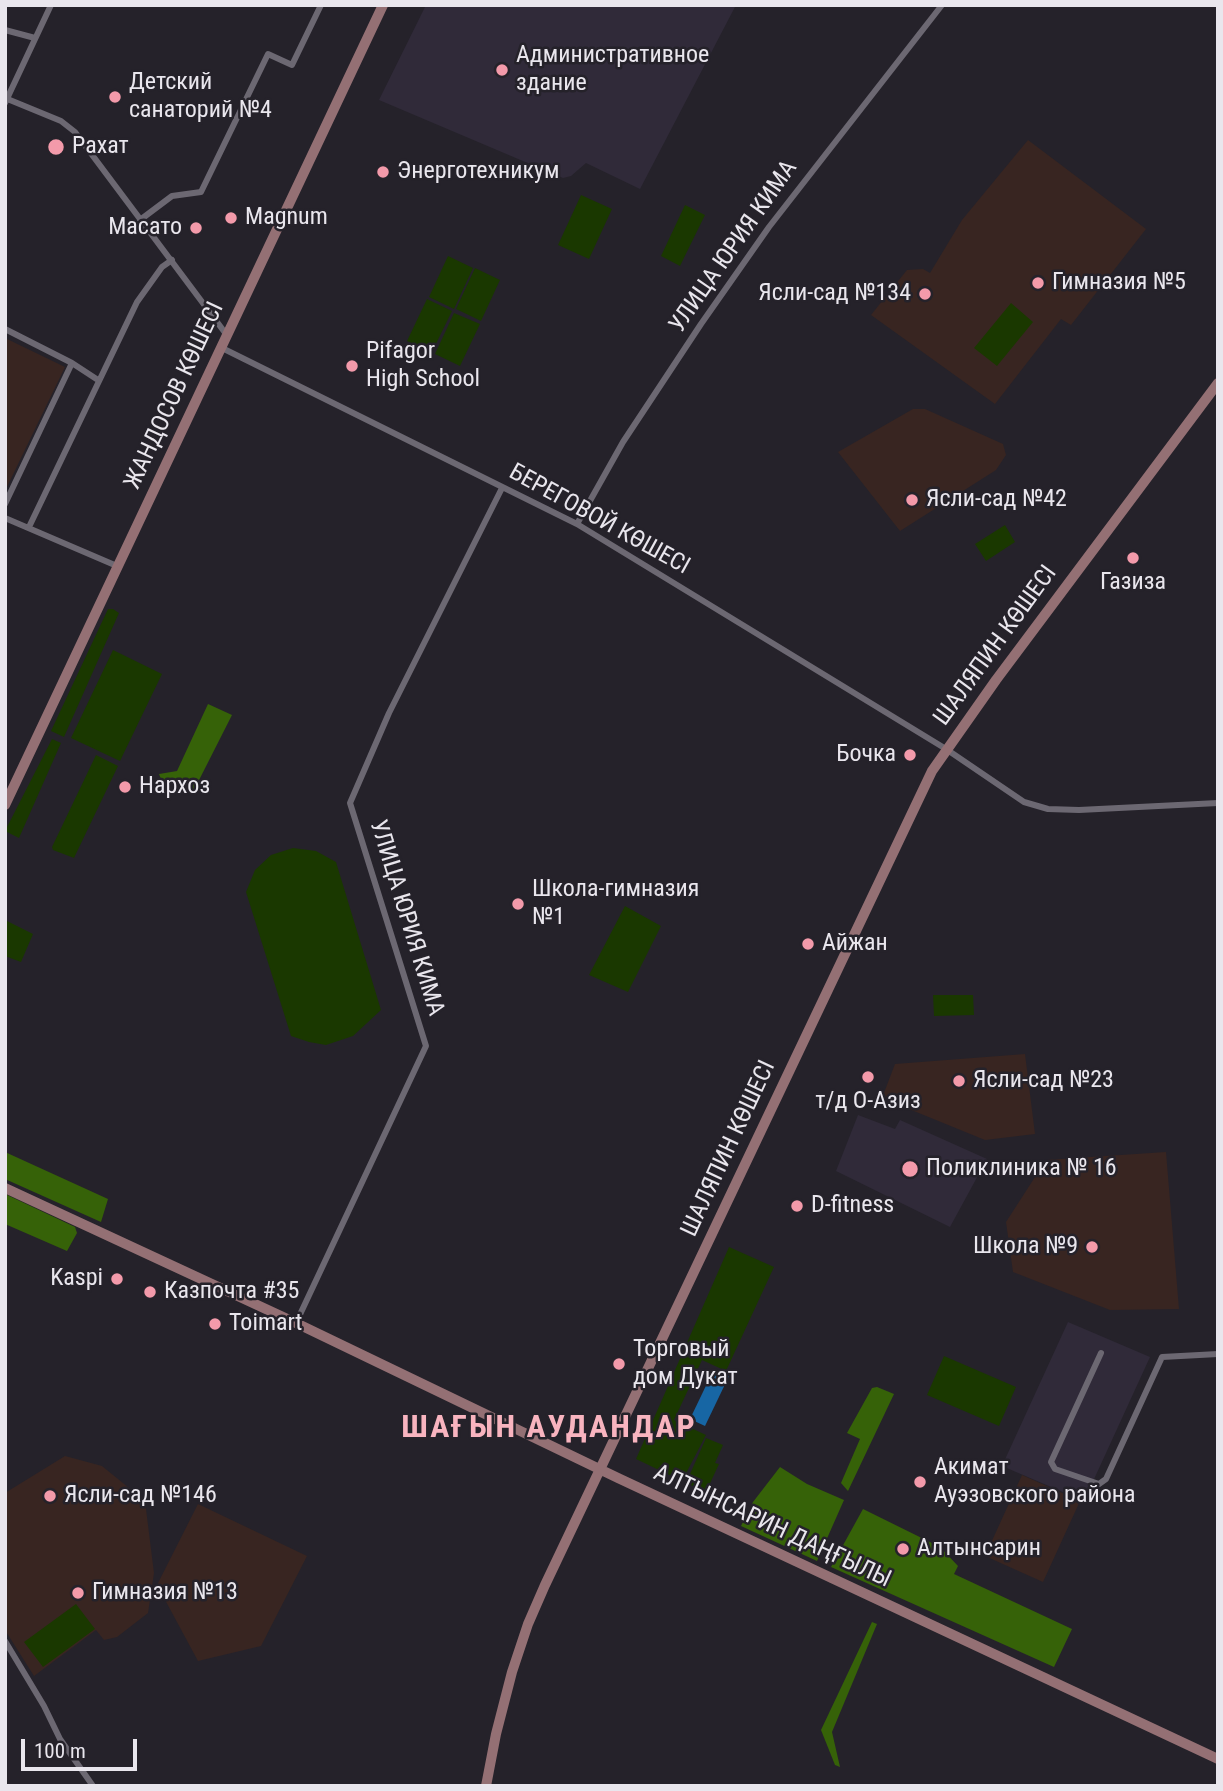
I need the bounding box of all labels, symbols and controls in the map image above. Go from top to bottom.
place label: Административное здание [516,42,709,98]
marker: Административное здание [494,62,510,78]
place label: Детский санаторий №4 [129,69,272,125]
marker: Детский санаторий №4 [107,89,123,105]
place label: Рахат [72,133,129,161]
marker: Рахат [46,137,66,157]
street label: УЛИЦА ЮРИЯ КИМА [664,156,804,338]
place label: Энерготехникум [397,158,559,186]
marker: Энерготехникум [375,164,391,180]
place label: Magnum [245,204,328,232]
marker: Magnum [223,210,239,226]
place label: Масато [108,214,182,242]
marker: Масато [188,220,204,236]
place label: Гимназия №5 [1052,269,1186,297]
marker: Гимназия №5 [1030,275,1046,291]
place label: Ясли-сад №134 [758,280,911,308]
marker: Ясли-сад №134 [917,286,933,302]
street label: ЖАНДОСОВ КӨШЕСІ [119,298,231,494]
place label: Pifagor High School [366,338,480,394]
marker: Pifagor High School [344,358,360,374]
street label: БЕРЕГОВОЙ КӨШЕСІ [504,458,694,582]
place label: Ясли-сад №42 [926,486,1067,514]
marker: Ясли-сад №42 [904,492,920,508]
marker: Газиза [1125,550,1141,566]
street label: ШАЛЯПИН КӨШЕСІ [928,560,1064,732]
place label: Газиза [1100,569,1166,597]
place label: Бочка [836,741,896,769]
marker: Бочка [902,747,918,763]
place label: Нархоз [139,773,210,801]
marker: Нархоз [117,779,133,795]
street label: УЛИЦА ЮРИЯ КИМА [363,817,449,1019]
place label: Школа-гимназия №1 [532,876,699,932]
marker: Школа-гимназия №1 [510,896,526,912]
place label: Айжан [822,930,888,958]
marker: Айжан [800,936,816,952]
street label: ШАЛЯПИН КӨШЕСІ [676,1057,782,1241]
place label: Ясли-сад №23 [973,1067,1114,1095]
marker: т/д О-Азиз [860,1069,876,1085]
marker: Ясли-сад №23 [951,1073,967,1089]
place label: т/д О-Азиз [815,1088,921,1116]
place label: Поликлиника № 16 [926,1155,1117,1183]
marker: Поликлиника № 16 [900,1159,920,1179]
place label: D-fitness [811,1192,894,1220]
marker: D-fitness [789,1198,805,1214]
place label: Школа №9 [973,1233,1078,1261]
marker: Школа №9 [1084,1239,1100,1255]
place label: Kaspi [50,1265,103,1293]
marker: Kaspi [109,1271,125,1287]
place label: Казпочта #35 [164,1278,299,1306]
marker: Казпочта #35 [142,1284,158,1300]
place label: Toimart [229,1310,302,1338]
marker: Toimart [207,1316,223,1332]
place label: Торговый дом Дукат [633,1336,738,1392]
marker: Торговый дом Дукат [611,1356,627,1372]
district label: ШАҒЫН АУДАНДАР [403,1410,695,1448]
place label: Акимат Ауэзовского района [934,1454,1135,1510]
street label: АЛТЫНСАРИН ДАҢҒЫЛЫ [649,1459,895,1595]
marker: Акимат Ауэзовского района [912,1474,928,1490]
place label: Ясли-сад №146 [64,1482,217,1510]
marker: Ясли-сад №146 [42,1488,58,1504]
place label: Алтынсарин [917,1535,1041,1563]
marker: Алтынсарин [895,1541,911,1557]
place label: Гимназия №13 [92,1579,238,1607]
marker: Гимназия №13 [70,1585,86,1601]
scale bar [24,1724,140,1768]
text: 100 m [34,1739,86,1763]

